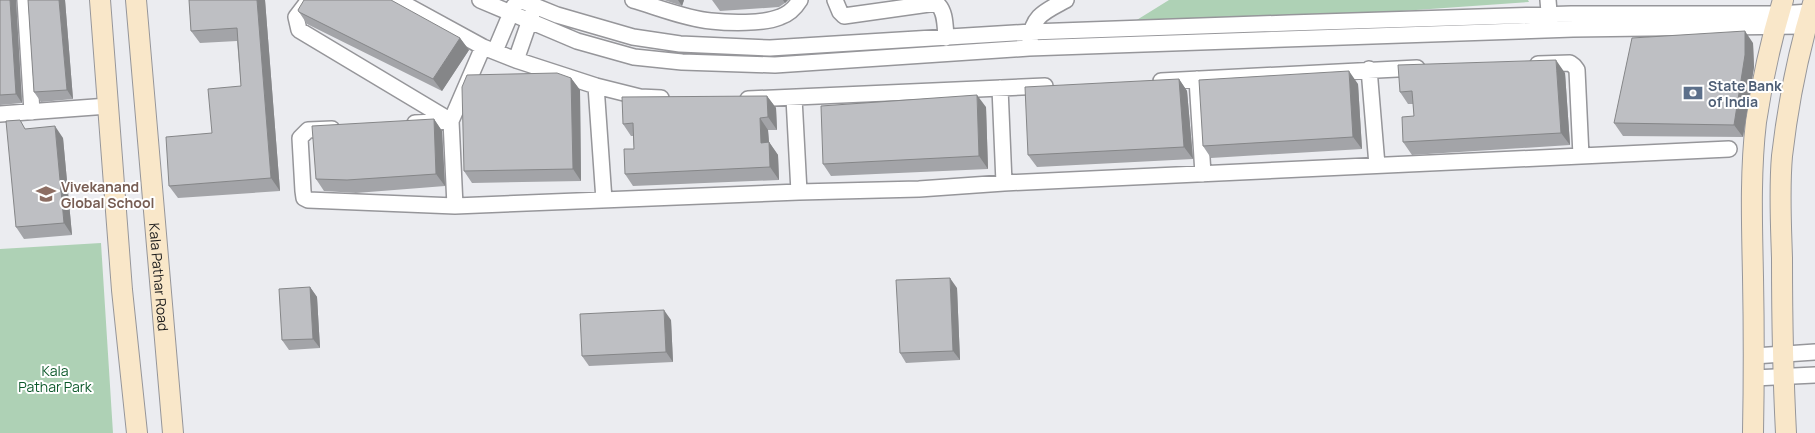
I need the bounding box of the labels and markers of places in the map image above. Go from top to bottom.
place label: State Bank of India [1708,76,1782,111]
bank icon: State Bank of India [1682,82,1704,104]
place label: Vivekanand Global School [61,177,155,212]
school or university icon: Vivekanand Global School [35,183,57,205]

